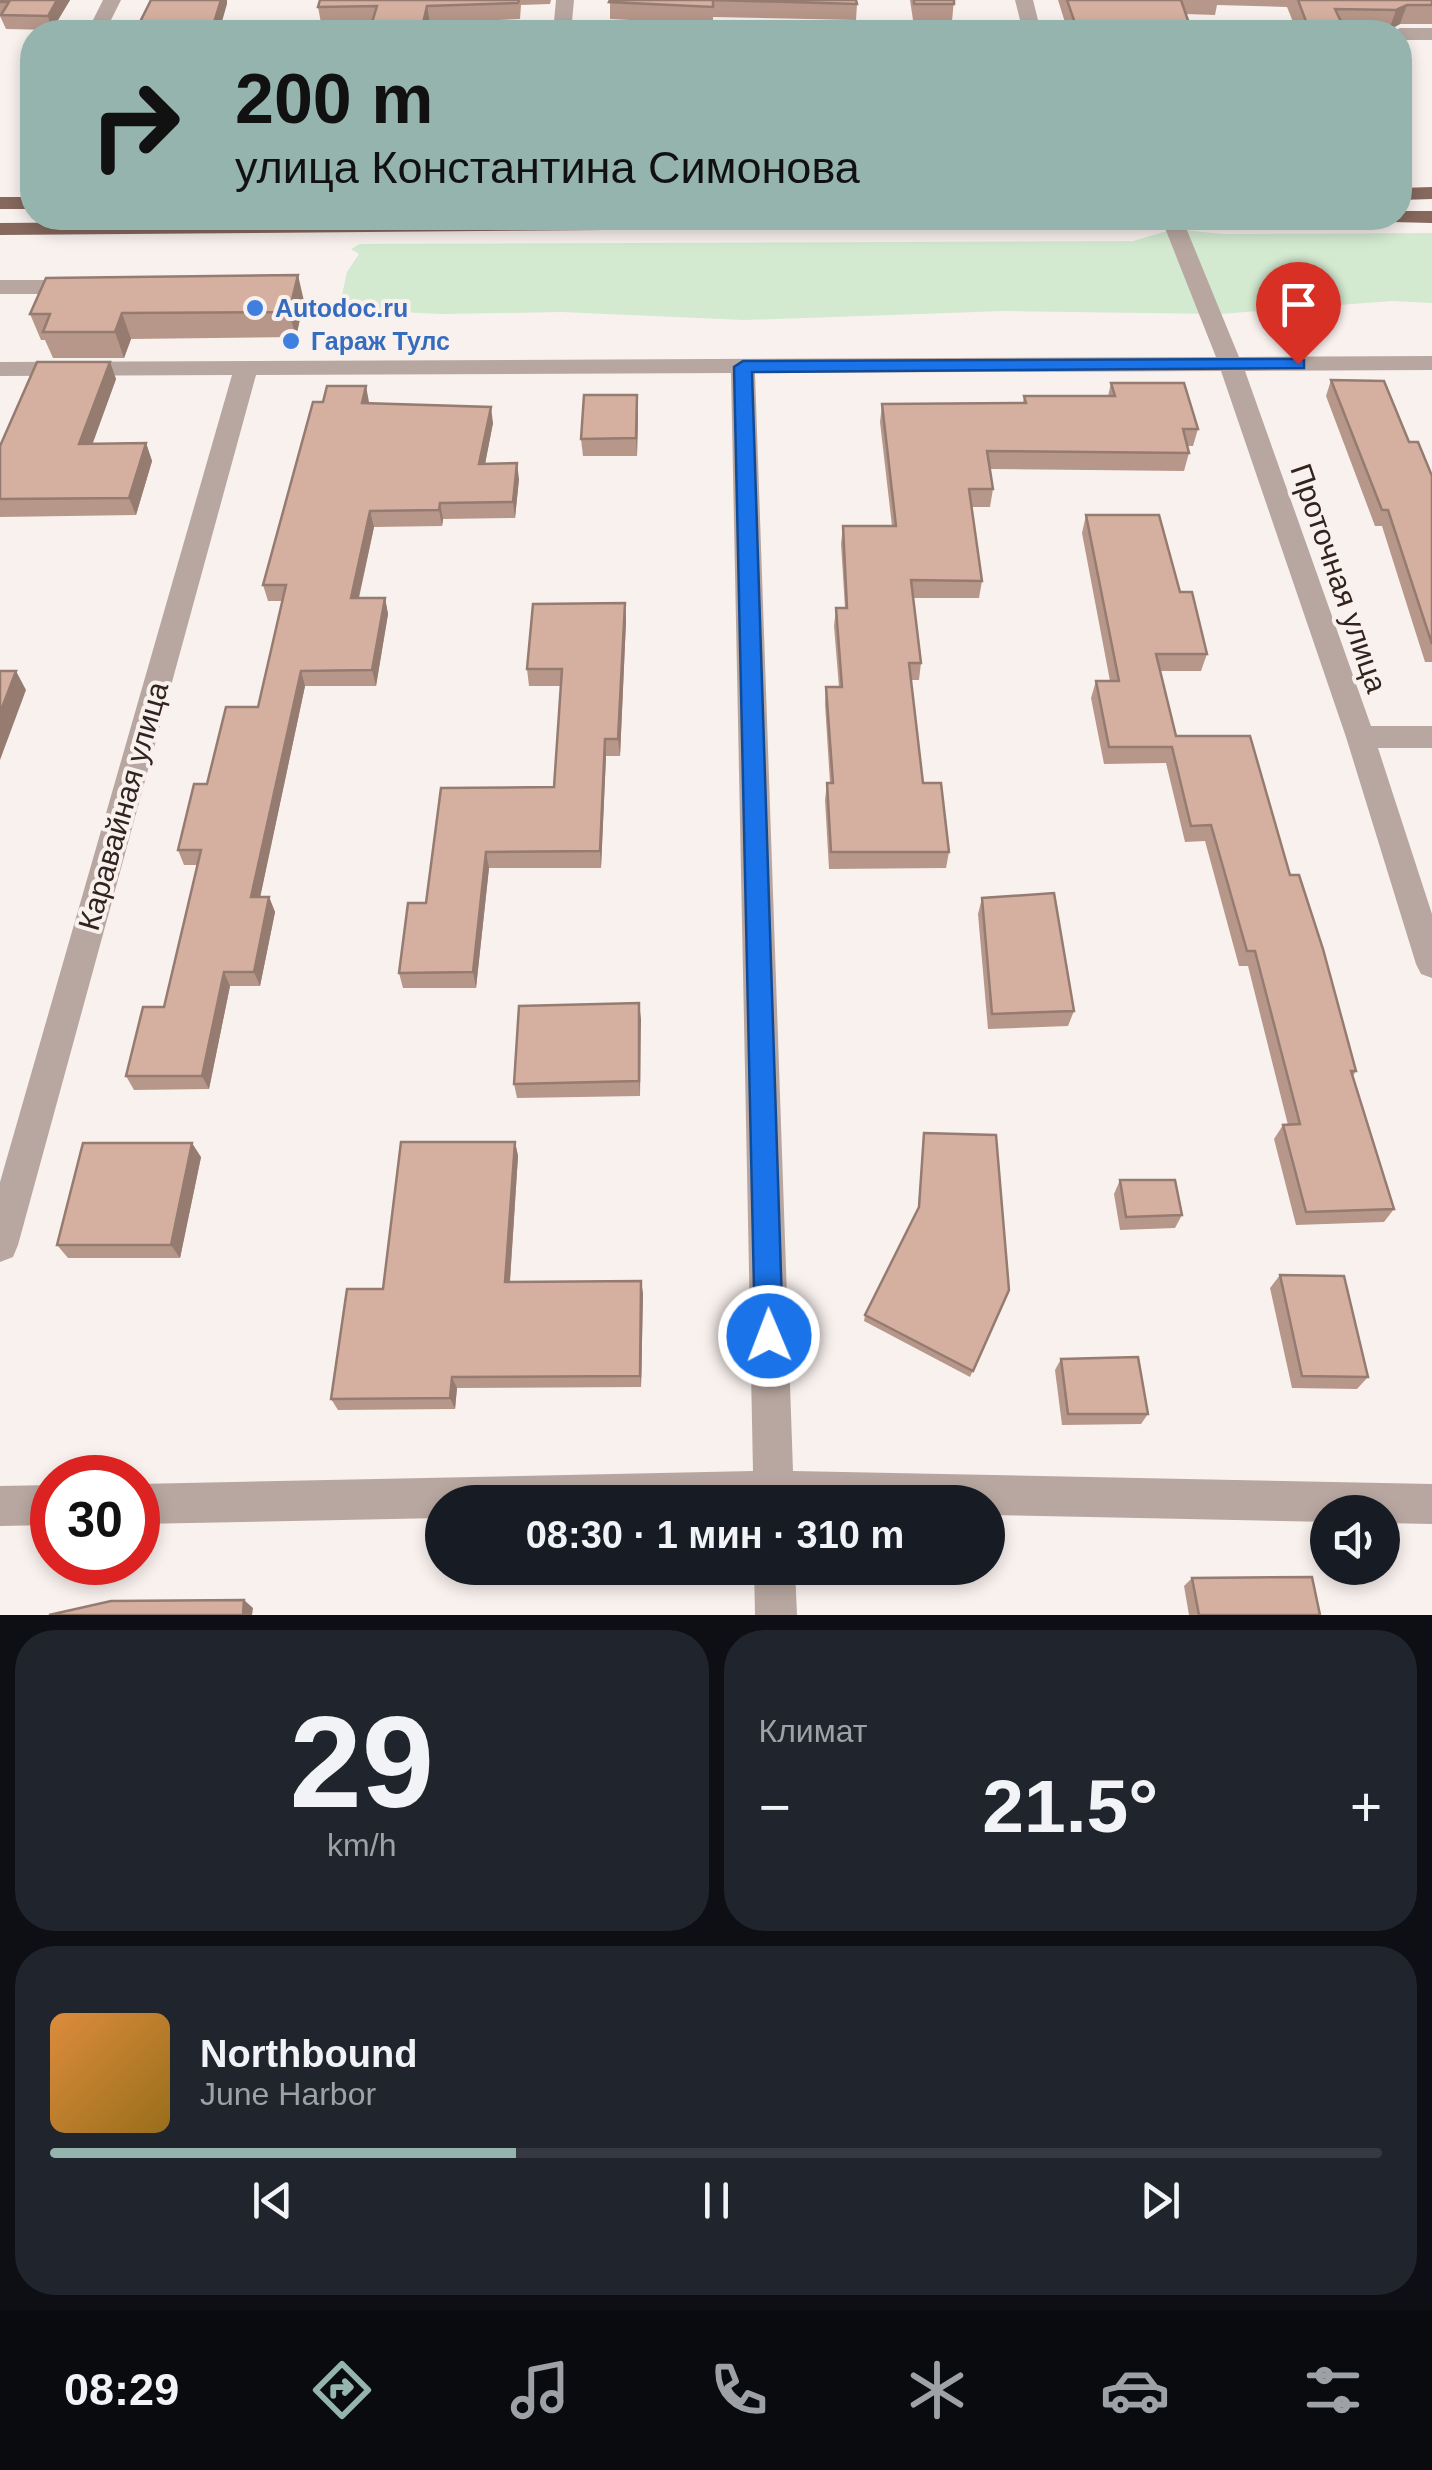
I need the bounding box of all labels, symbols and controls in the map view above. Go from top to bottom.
icon: right [70,60,200,190]
text: 200 m [235,60,433,138]
text: улица Константина Симонова [235,142,860,193]
pin [1256,262,1341,365]
icon: arrive [1271,277,1326,332]
place label: Autodoc.ru [275,294,408,322]
marker: Autodoc.ru [244,297,266,319]
place label: Гараж Тулс [311,327,450,355]
marker: Гараж Тулс [280,330,302,352]
street label: Проточная улица [1284,459,1394,697]
street label: Каравайная улица [72,678,174,934]
position arrow [717,1284,821,1388]
speed limit sign: 30 [30,1455,160,1585]
map controls [1310,1495,1400,1585]
button: sound [1310,1495,1400,1585]
text: 08:30 · 1 мин · 310 m [526,1514,904,1556]
text: 29 [289,1689,434,1835]
text: Климат [759,1713,867,1749]
text: 21.5° [982,1764,1158,1848]
text: − [759,1776,791,1838]
text: + [1350,1776,1382,1838]
text: km/h [327,1827,396,1863]
text: Northbound [200,2033,417,2075]
text: June Harbor [200,2076,376,2112]
icon: previous [245,2173,300,2228]
icon: pause [689,2173,744,2228]
icon: next [1133,2173,1188,2228]
icon: directions [307,2355,377,2425]
icon: music [505,2355,575,2425]
icon: phone [704,2355,774,2425]
icon: climate [902,2355,972,2425]
icon: car [1100,2355,1170,2425]
icon: filters [1298,2355,1368,2425]
text: 08:29 [64,2364,179,2415]

